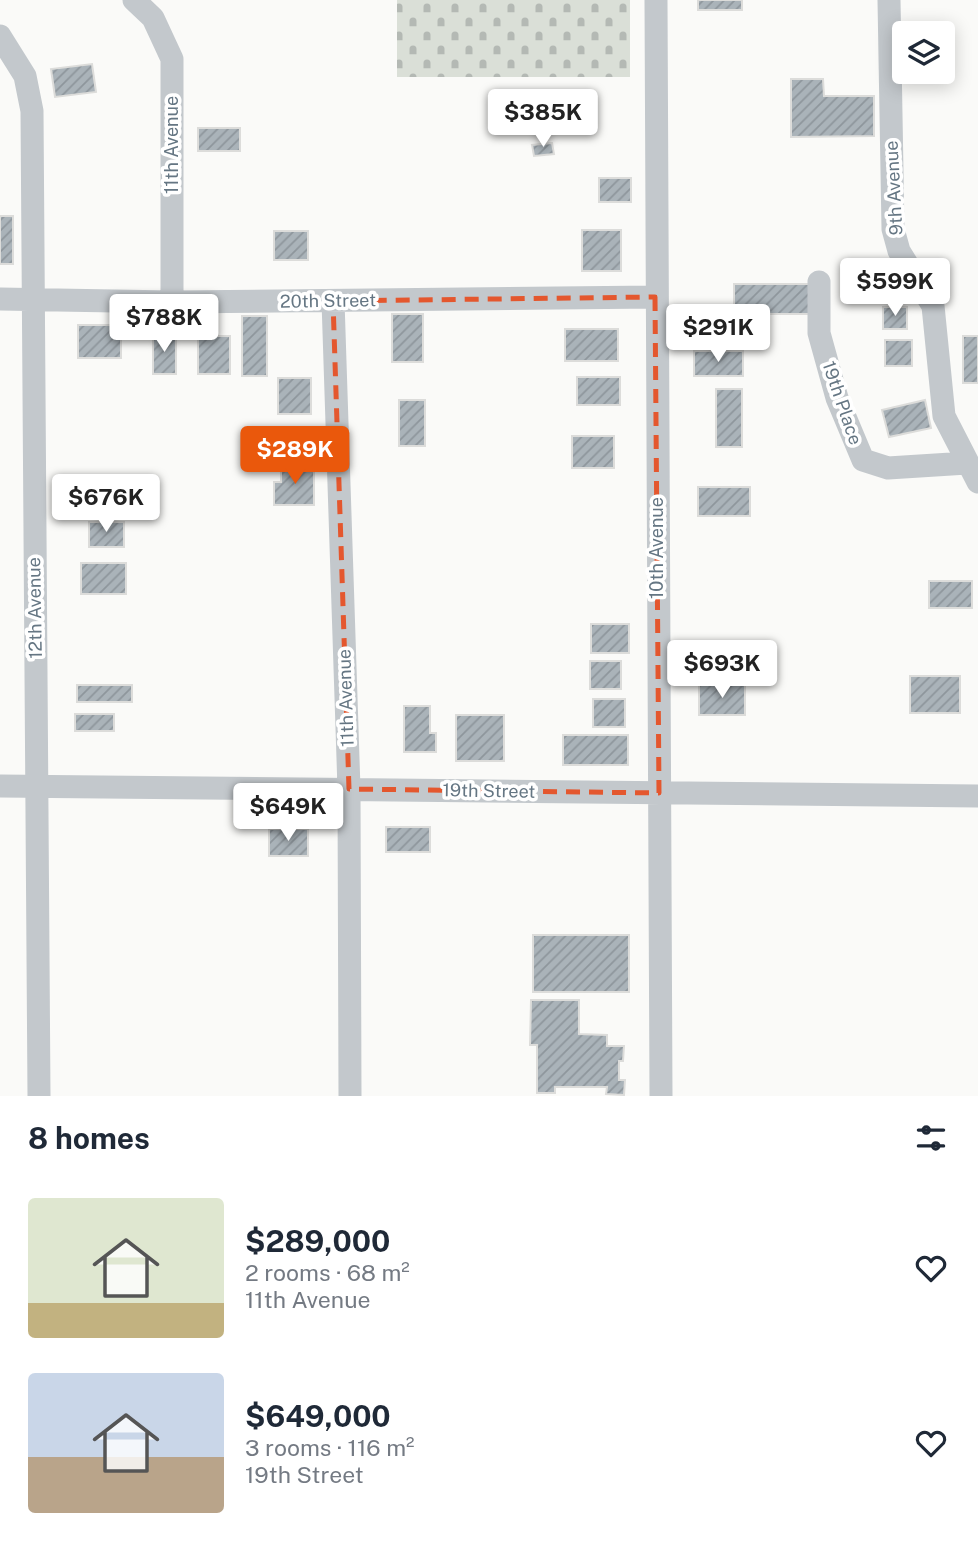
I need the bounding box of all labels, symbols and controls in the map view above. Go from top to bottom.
map controls [892,21,955,84]
button: layers [892,21,955,84]
pin: $385K [494,90,592,149]
street label: 11th Avenue [161,96,182,194]
text: $385K [504,98,582,125]
street label: 9th Avenue [881,140,906,236]
pin: $599K [846,258,944,318]
text: $599K [856,267,934,294]
street label: 20th Street [280,289,376,312]
pin: $788K [115,294,213,354]
text: $788K [125,303,203,330]
pin: $291K [669,304,767,364]
text: $291K [682,313,754,340]
street label: 19th Place [818,358,867,447]
pin: $289K [246,426,344,486]
text: $289K [256,435,334,462]
pin: $676K [57,475,155,534]
text: $676K [68,483,144,510]
street label: 10th Avenue [646,497,667,599]
street label: 12th Avenue [23,557,46,659]
pin: $693K [673,640,771,700]
street label: 11th Avenue [333,649,358,747]
text: $693K [683,649,761,676]
street label: 19th Street [442,779,536,802]
pin: $649K [239,784,337,843]
text: $649K [249,792,327,819]
icon: filters [912,1119,950,1157]
text: 8 homes [28,1120,150,1156]
text: $289,000 [245,1223,390,1259]
icon: home [84,1226,168,1310]
icon: heart [912,1249,950,1287]
text: 2 rooms · 68 m² [245,1259,410,1286]
text: 11th Avenue [245,1286,371,1313]
text: $649,000 [245,1398,391,1434]
icon: home [84,1401,168,1485]
icon: heart [912,1424,950,1462]
text: 3 rooms · 116 m² [245,1434,415,1461]
text: 19th Street [245,1461,364,1488]

